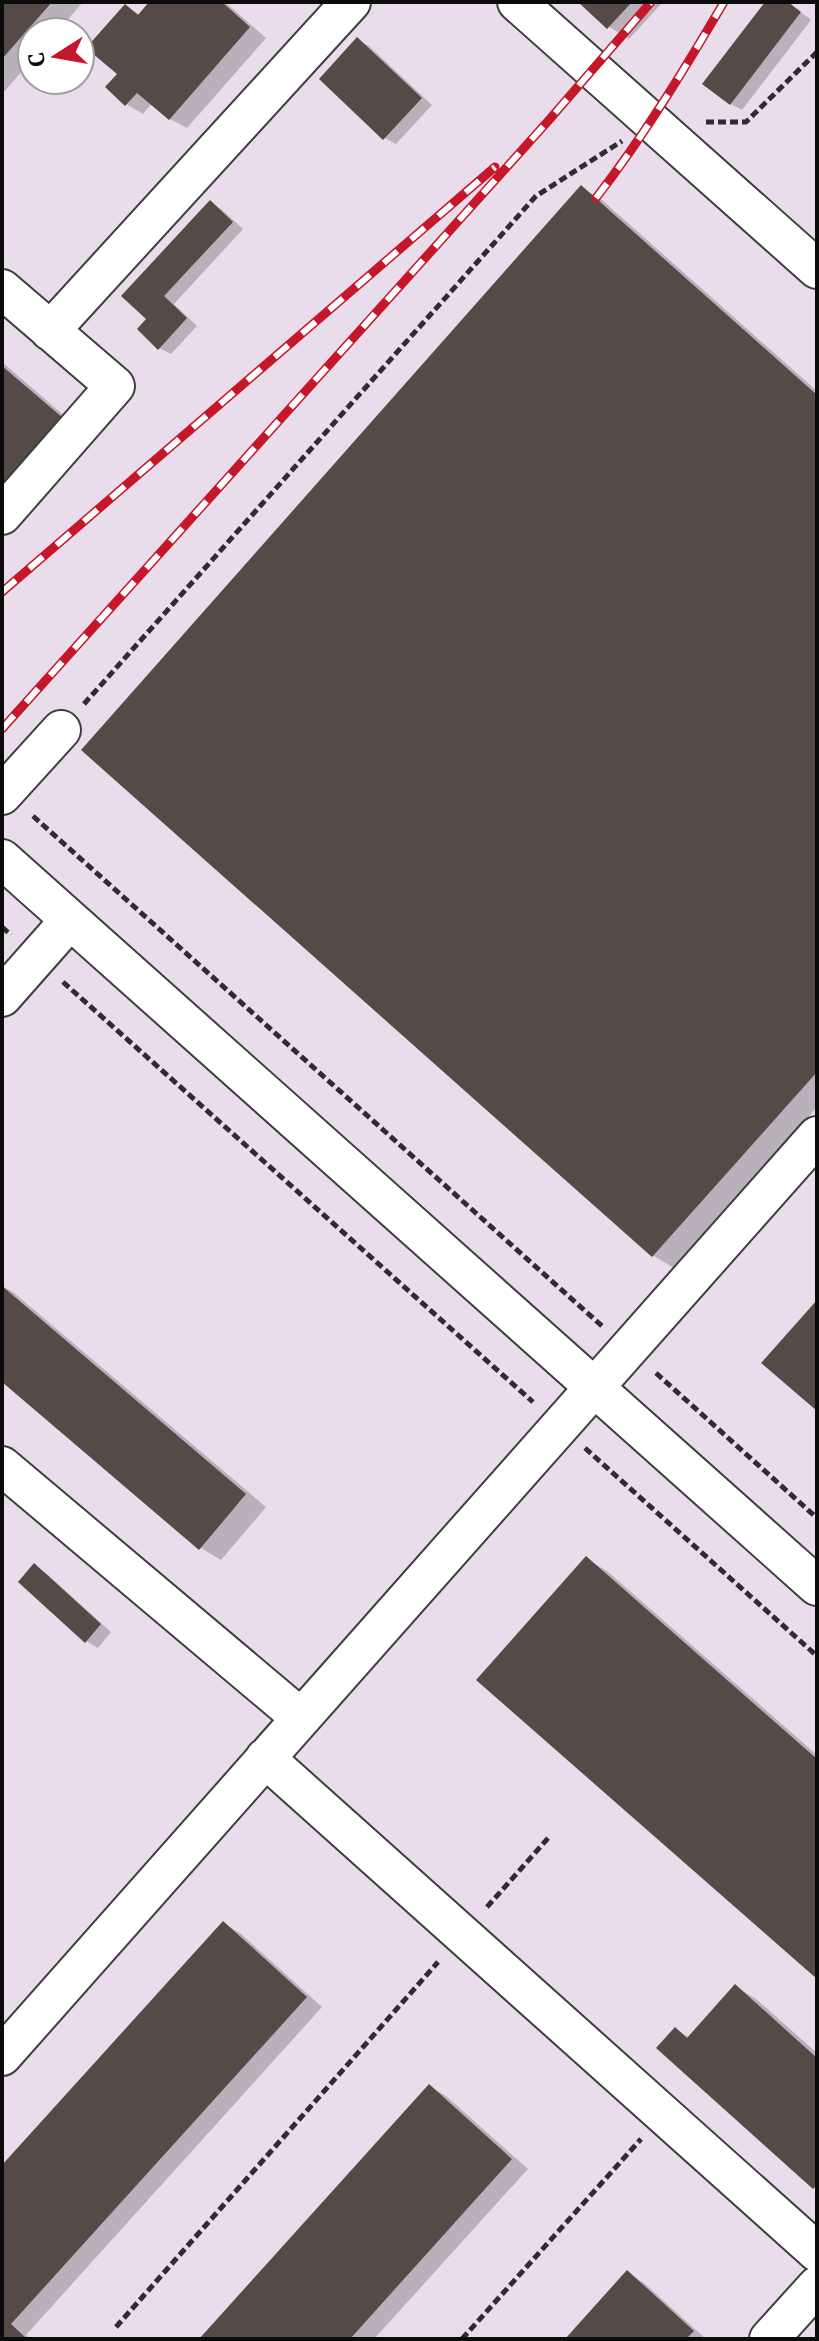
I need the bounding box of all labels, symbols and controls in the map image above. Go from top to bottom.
north arrow [16,16,96,96]
text: С [20,50,51,70]

